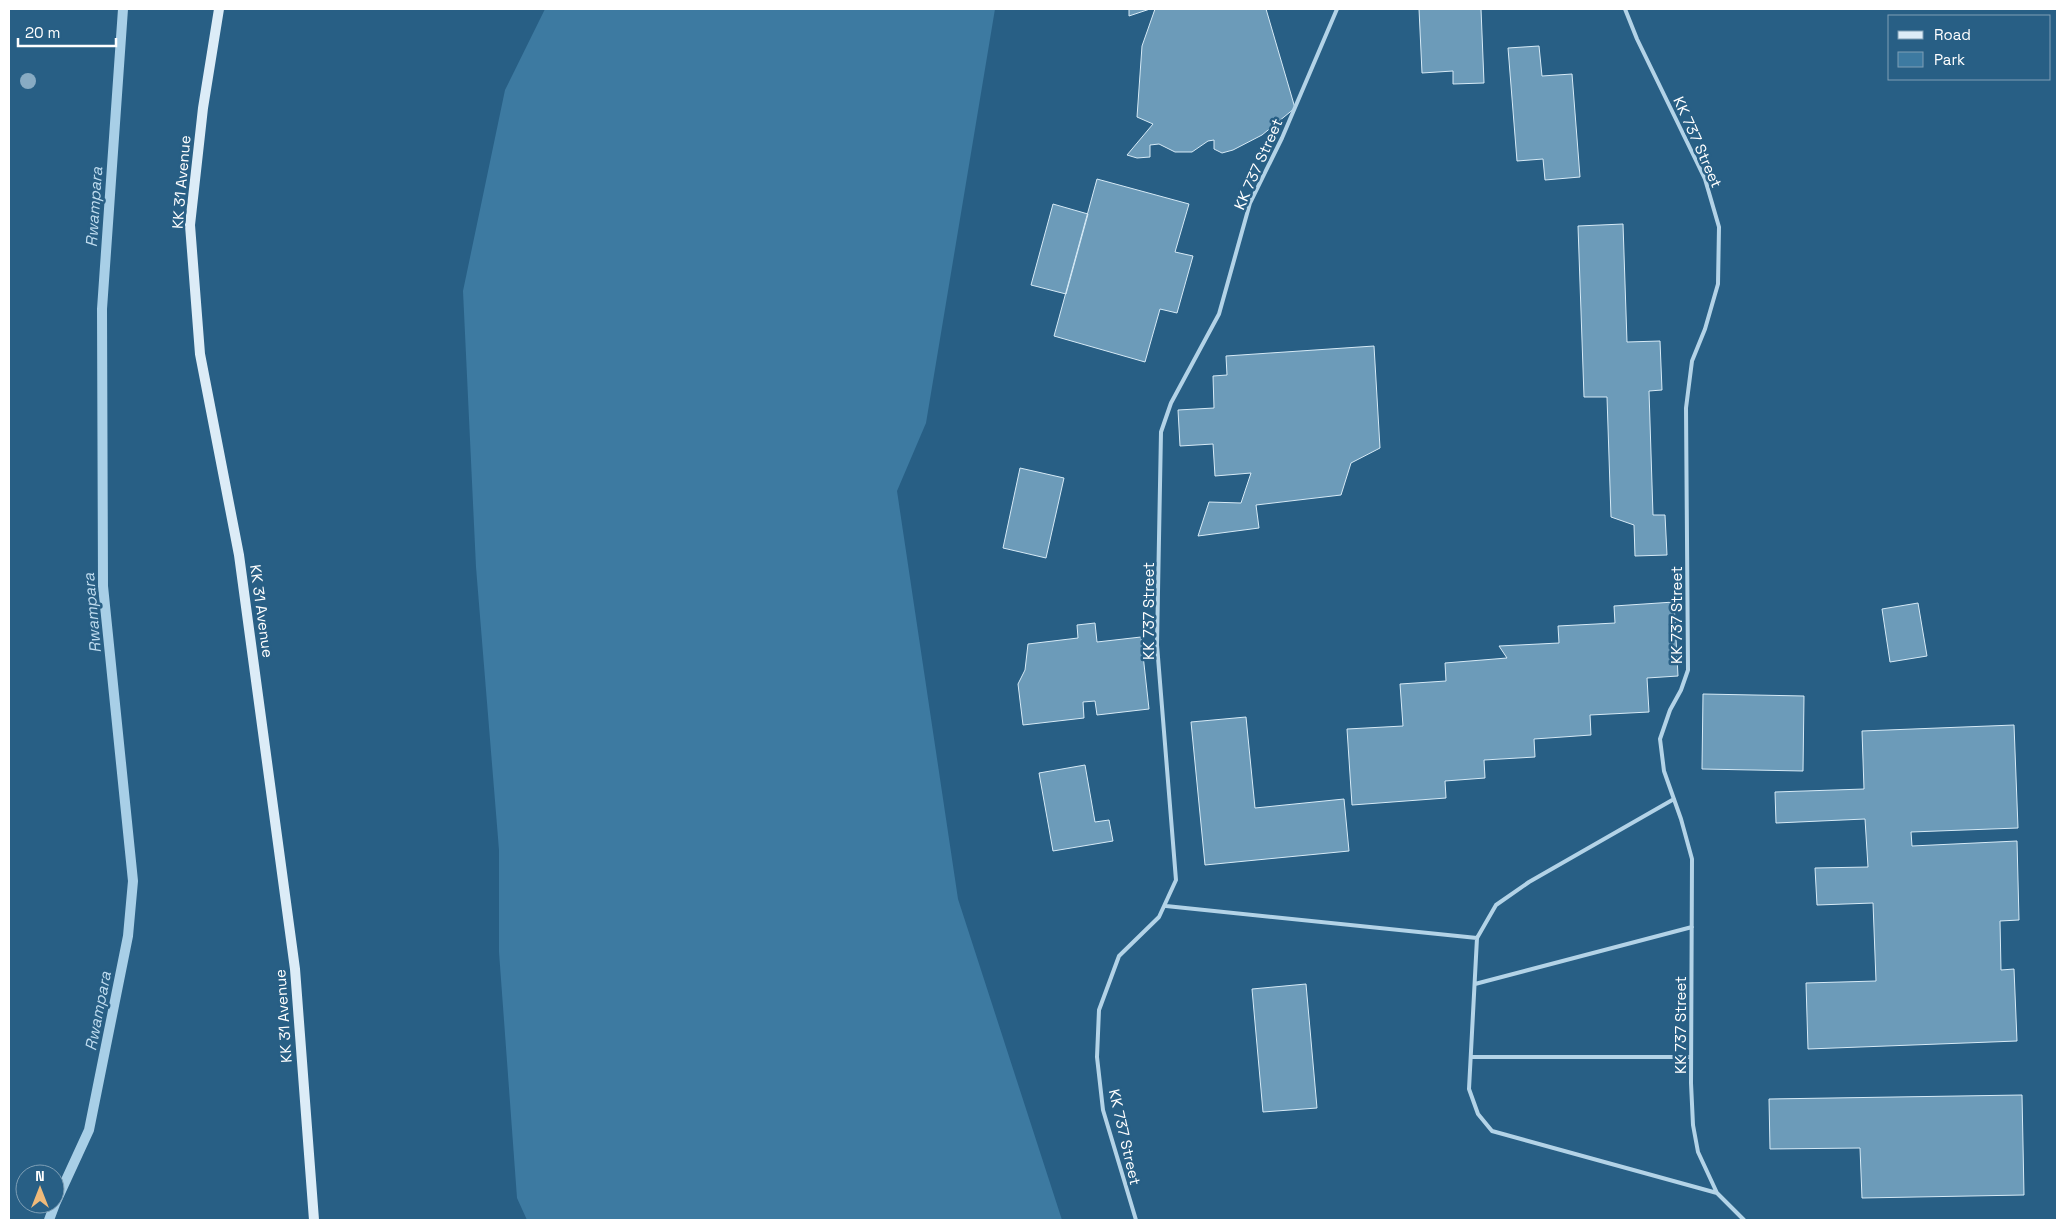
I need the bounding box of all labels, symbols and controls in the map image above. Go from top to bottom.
scale bar [18,15,115,47]
legend [1888,15,2051,80]
text: 20 m [25,23,60,42]
text: Road [1934,25,1971,44]
text: Park [1934,50,1965,69]
street label: KK 737 Street [1669,93,1727,191]
street label: KK 737 Street [1229,115,1287,213]
street label: KK 31 Avenue [167,134,195,230]
water label: Rwampara [81,165,107,248]
street label: KK 737 Street [1139,562,1158,660]
street label: KK 31 Avenue [246,563,278,659]
street label: KK 737 Street [1667,566,1686,664]
water label: Rwampara [78,571,106,654]
street label: KK 31 Avenue [270,968,296,1064]
water label: Rwampara [80,969,116,1052]
street label: KK 737 Street [1671,976,1690,1074]
street label: KK 737 Street [1105,1087,1145,1187]
north arrow [15,1164,65,1214]
text: N [35,1167,45,1185]

